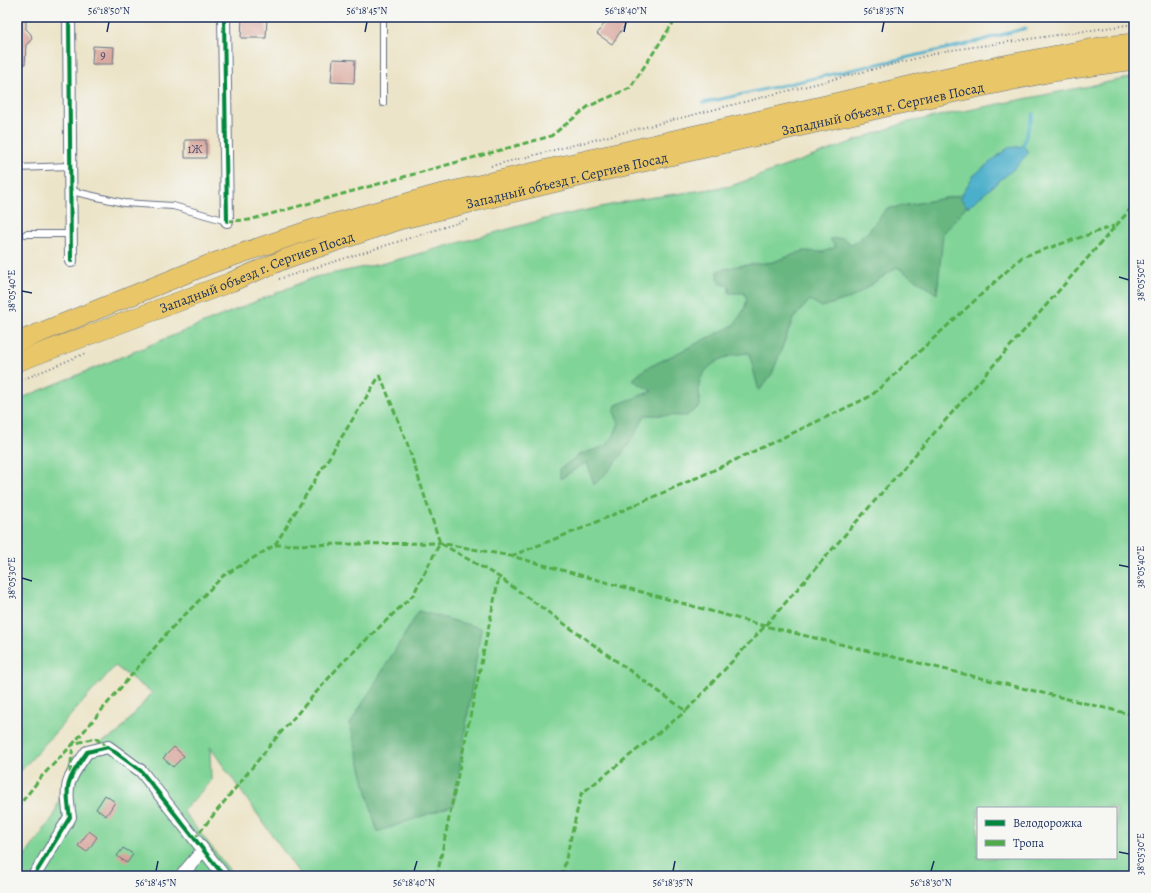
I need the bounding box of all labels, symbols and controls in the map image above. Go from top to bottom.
text: 56°18'50"N [88,4,130,17]
text: 56°18'45"N [347,4,387,17]
text: 56°18'40"N [605,4,647,17]
text: 56°18'35"N [864,4,904,17]
house number: 9 [100,47,106,63]
street label: Западный объезд г. Сергиев Посад [780,77,986,140]
house number: 1Ж [187,141,203,157]
street label: Западный объезд г. Сергиев Посад [464,147,670,213]
street label: Западный объезд г. Сергиев Посад [157,227,357,317]
text: 38°05'50"E [1134,259,1147,301]
text: 38°05'40"E [5,270,18,312]
text: 38°05'40"E [1134,546,1147,588]
text: 38°05'30"E [5,557,18,599]
legend [977,807,1117,859]
text: Велодорожка [1013,815,1083,831]
text: 38°05'30"E [1134,833,1147,875]
text: Тропа [1013,835,1044,851]
text: 56°18'45"N [136,876,176,889]
text: 56°18'40"N [393,876,435,889]
text: 56°18'35"N [653,876,693,889]
text: 56°18'30"N [910,876,952,889]

